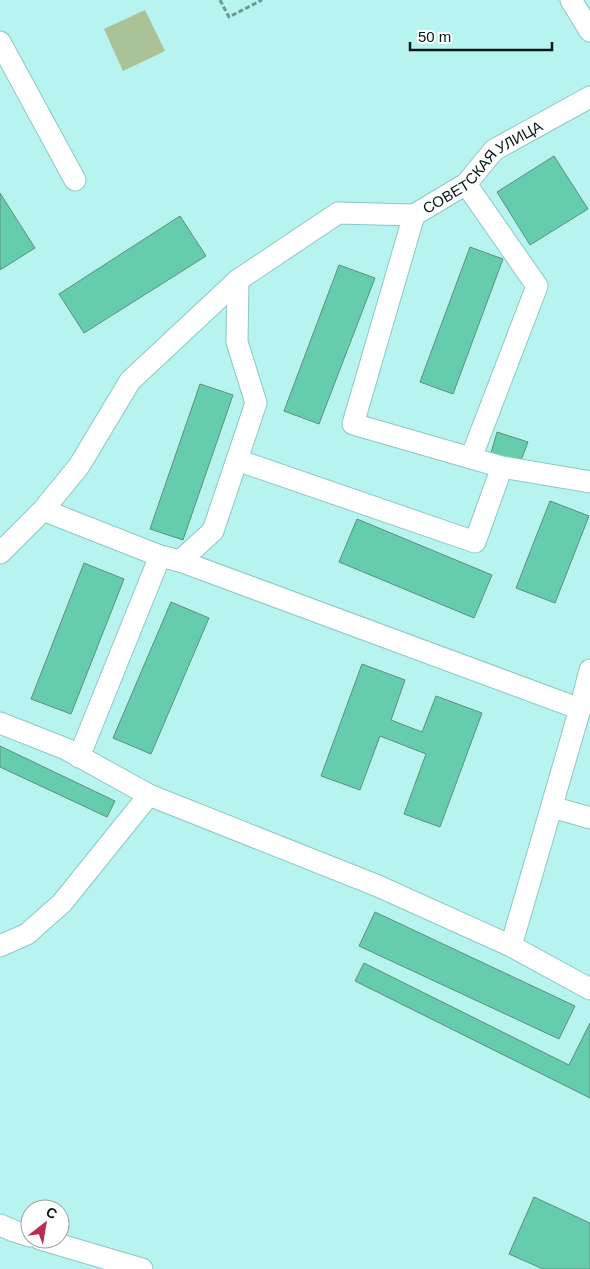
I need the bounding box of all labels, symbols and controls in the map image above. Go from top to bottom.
scale bar [410,20,552,52]
text: 50 m [418,28,451,45]
street label: СОВЕТСКАЯ УЛИЦА [419,117,545,216]
north arrow [20,1199,70,1249]
text: С [43,1203,60,1222]

